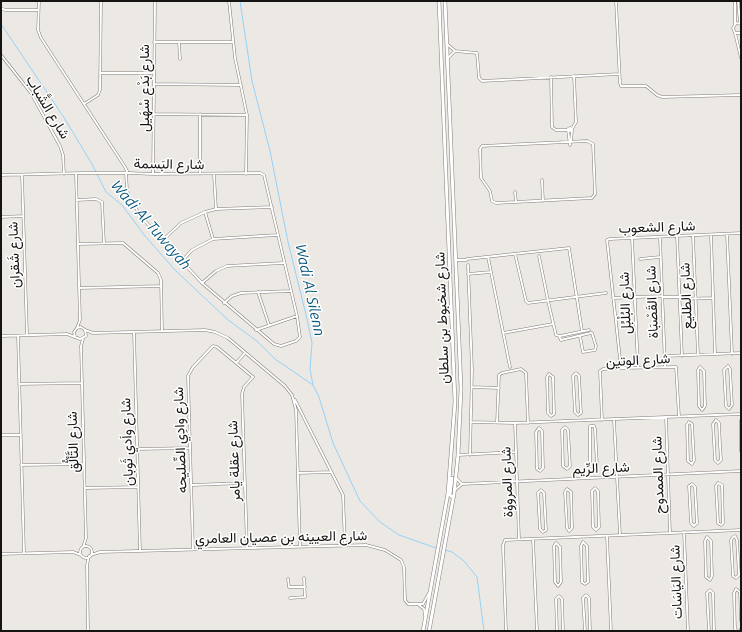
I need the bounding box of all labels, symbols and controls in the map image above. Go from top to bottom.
street label: شارع بَدْع سْهَيل [136,44,152,132]
street label: شارع الشَّباب [22,72,74,142]
street label: شارع البَسمة [134,155,204,173]
water label: Wadi Al Tuwayah [107,177,195,273]
street label: شارع الشعوب [618,217,696,237]
street label: شارع شَقران [4,221,24,289]
water label: Wadi Al Silenn [291,242,329,338]
street label: شارع شخبوط بن سلطان [431,252,453,384]
street label: شارع الطليع [676,262,696,330]
street label: شارع القَصْبَاة [642,265,662,339]
street label: شارع البُلْبُل [616,272,634,334]
street label: شارع الوتين [605,350,671,370]
street label: شارع وادِي الصِّليحه [170,387,190,493]
street label: شارع واَدي ثَوبان [117,398,137,486]
street label: شارع التَّألُّق [64,411,82,473]
street label: شارع عقلة يامر [224,420,244,502]
street label: شارع الممدوح [648,436,668,514]
street label: شارع المروؤة [497,446,517,518]
street label: شارع الرِّيم [572,459,630,477]
street label: شارع العيينه بن عصيان العامري [195,527,367,547]
street label: شارع اليَاسَات [666,545,686,619]

